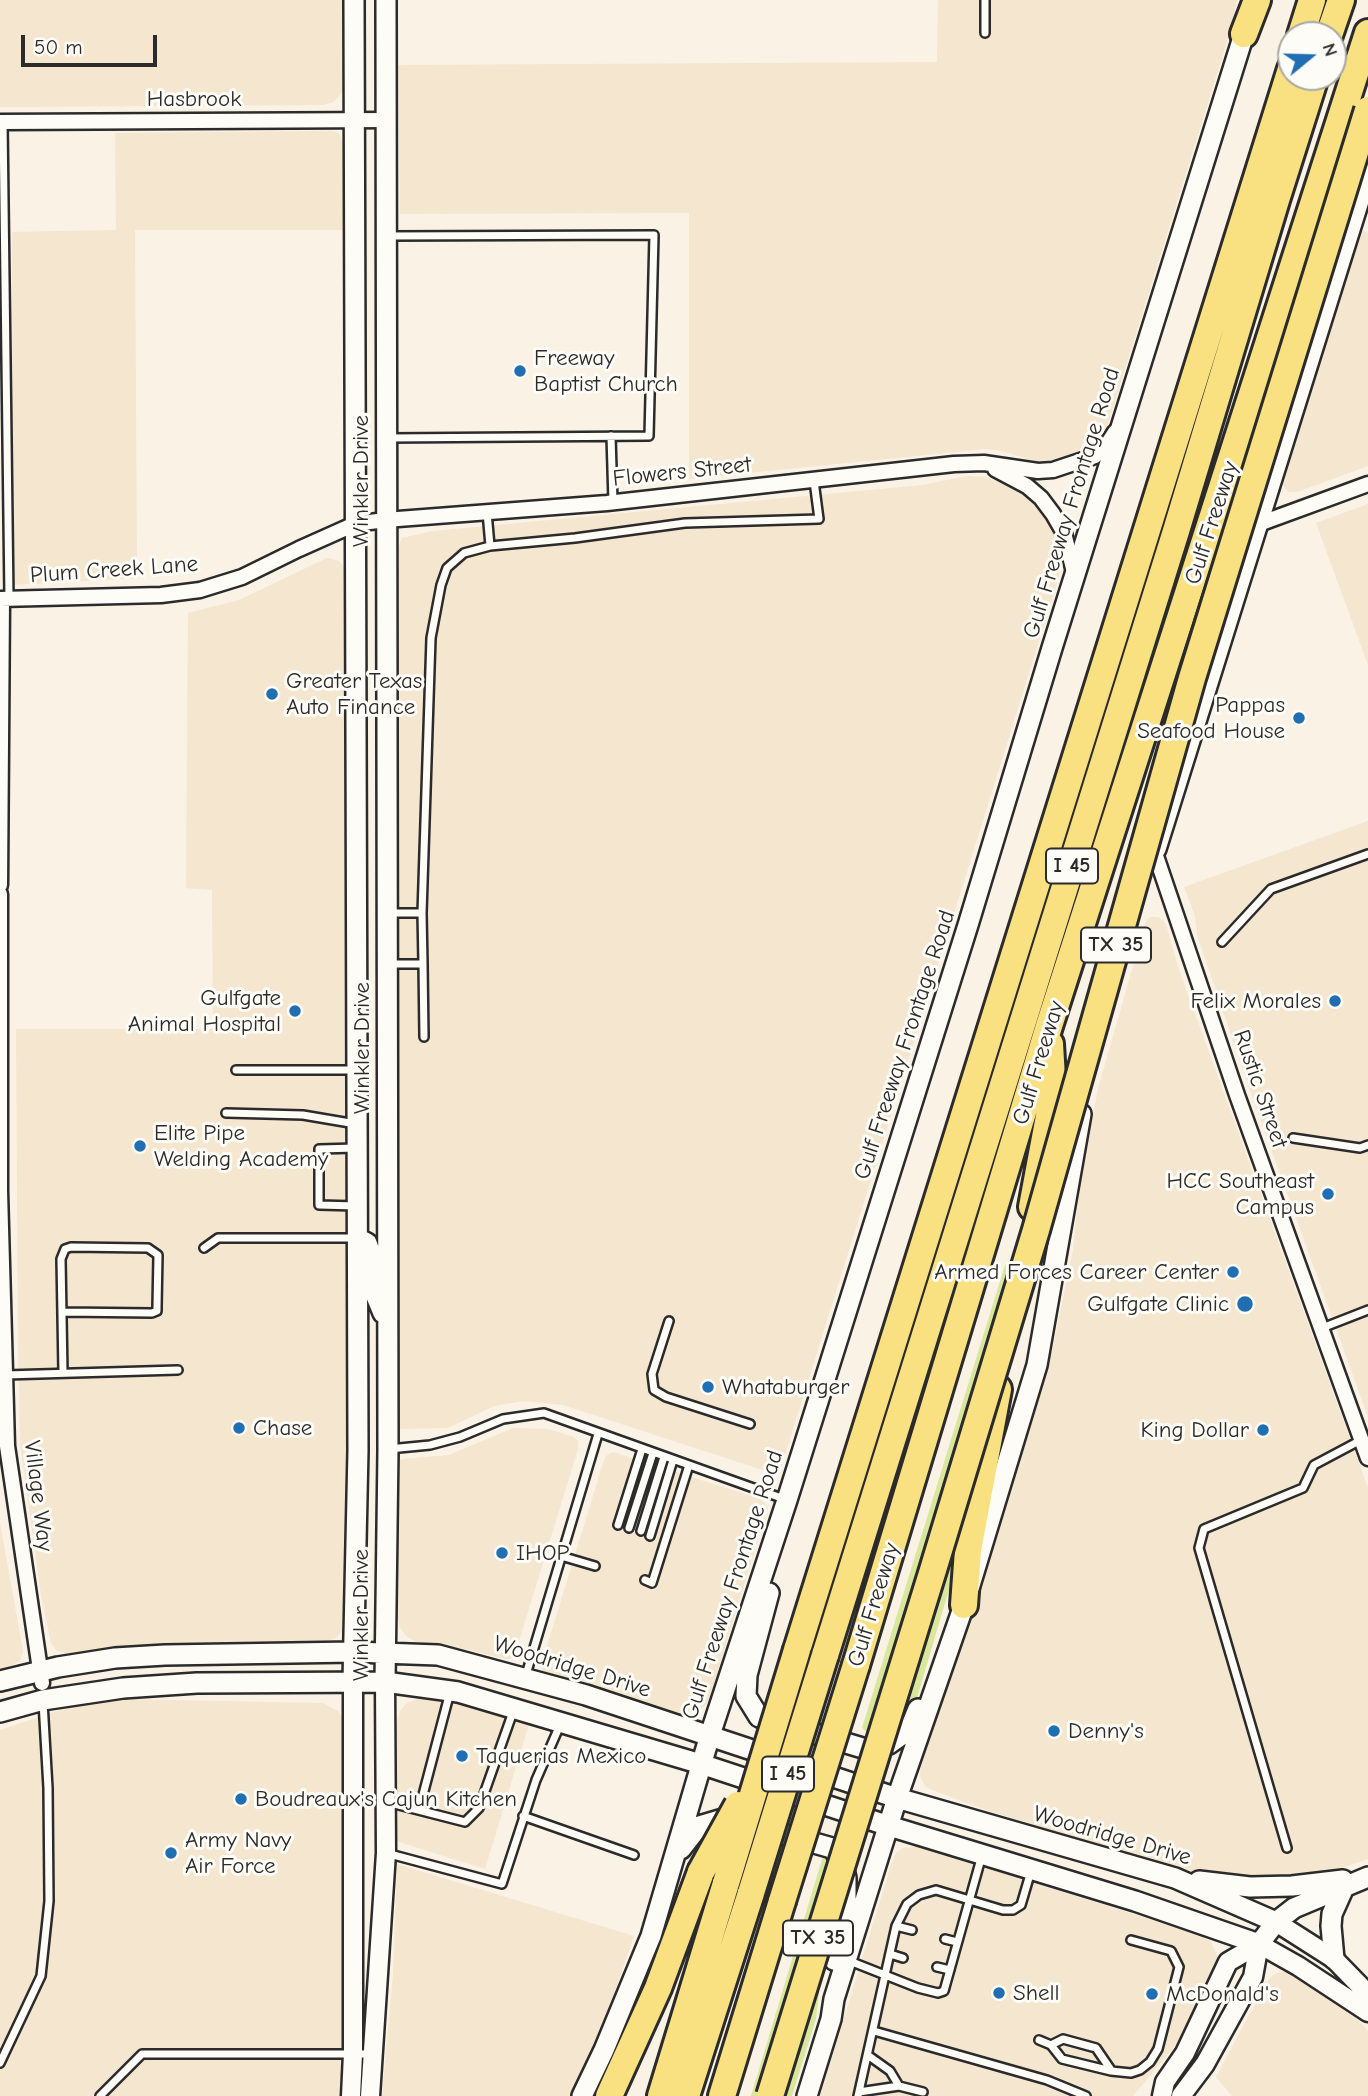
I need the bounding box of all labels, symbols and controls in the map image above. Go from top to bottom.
scale bar [24,21,161,65]
north arrow [1277,21,1347,91]
text: 50 m [34,35,83,59]
text: N [1318,40,1342,59]
street label: Hasbrook [147,85,241,113]
place label: Freeway Baptist Church [534,344,678,398]
marker: Freeway Baptist Church [512,363,528,379]
street label: Gulf Freeway Frontage Road [1018,364,1126,642]
street label: Winkler Drive [347,415,375,547]
street label: Flowers Street [611,451,753,493]
street label: Gulf Freeway [1179,458,1245,588]
street label: Plum Creek Lane [29,550,199,590]
place label: Greater Texas Auto Finance [286,667,422,721]
marker: Greater Texas Auto Finance [264,686,280,702]
place label: Pappas Seafood House [1137,691,1285,745]
marker: Pappas Seafood House [1291,710,1307,726]
road number: I 45 [1046,848,1098,884]
street label: Gulf Freeway Frontage Road [848,907,962,1183]
road number: TX 35 [1081,928,1151,962]
street label: Winkler Drive [348,982,376,1114]
place label: Gulfgate Animal Hospital [128,984,281,1038]
place label: Felix Morales [1191,987,1321,1015]
marker: Felix Morales [1327,993,1343,1009]
street label: Gulf Freeway [1007,998,1071,1128]
marker: Gulfgate Animal Hospital [287,1003,303,1019]
street label: Rustic Street [1227,1026,1293,1152]
place label: Elite Pipe Welding Academy [154,1119,328,1173]
marker: Elite Pipe Welding Academy [132,1138,148,1154]
place label: HCC Southeast Campus [1166,1167,1314,1221]
marker: HCC Southeast Campus [1320,1186,1336,1202]
place label: Armed Forces Career Center [934,1258,1219,1286]
marker: Armed Forces Career Center [1225,1264,1241,1280]
place label: Gulfgate Clinic [1087,1290,1229,1318]
marker: Gulfgate Clinic [1235,1294,1255,1314]
place label: Whataburger [722,1373,849,1401]
marker: Whataburger [700,1379,716,1395]
place label: Chase [253,1414,312,1442]
place label: King Dollar [1141,1416,1249,1444]
marker: Chase [231,1420,247,1436]
marker: King Dollar [1255,1422,1271,1438]
street label: Village Way [18,1439,58,1553]
street label: Gulf Freeway Frontage Road [676,1447,790,1723]
place label: IHOP [516,1539,569,1567]
street label: Gulf Freeway [842,1540,906,1670]
marker: IHOP [494,1545,510,1561]
street label: Winkler Drive [347,1549,375,1681]
street label: Woodridge Drive [490,1630,654,1704]
place label: Denny's [1068,1717,1144,1745]
marker: Denny's [1046,1723,1062,1739]
place label: Taquerias Mexico [476,1742,646,1770]
marker: Taquerias Mexico [454,1748,470,1764]
road number: I 45 [762,1756,814,1792]
place label: Boudreaux's Cajun Kitchen [255,1785,517,1813]
marker: Boudreaux's Cajun Kitchen [233,1791,249,1807]
street label: Woodridge Drive [1030,1800,1194,1872]
place label: Army Navy Air Force [185,1826,291,1880]
marker: Army Navy Air Force [163,1845,179,1861]
road number: TX 35 [783,1920,853,1955]
place label: Shell [1013,1979,1060,2007]
place label: McDonald's [1166,1980,1279,2008]
marker: Shell [991,1985,1007,2001]
marker: McDonald's [1144,1986,1160,2002]

